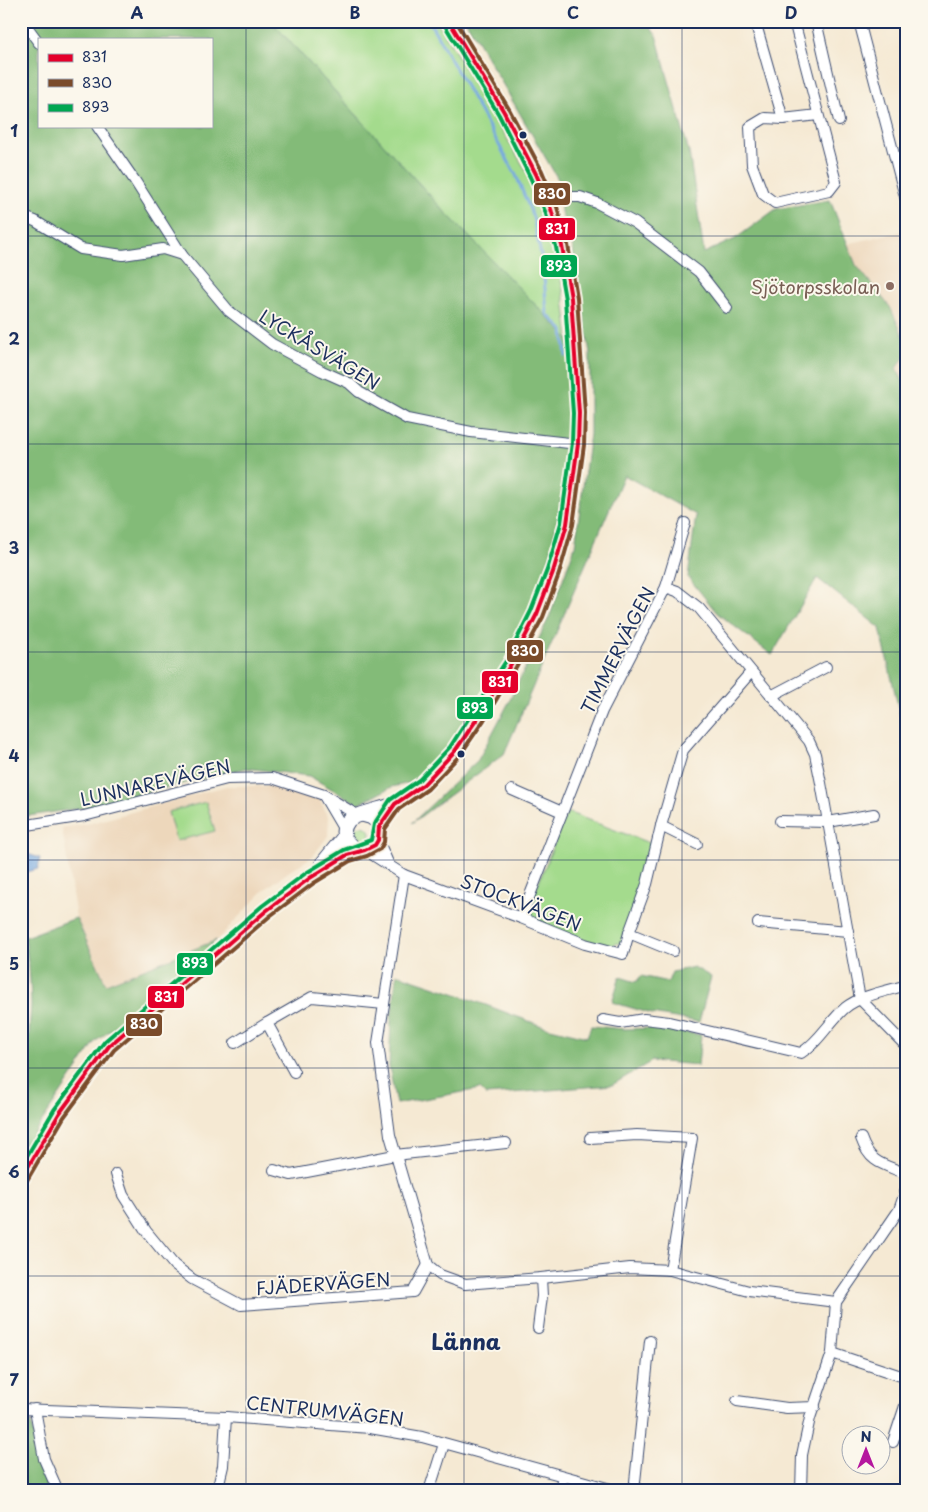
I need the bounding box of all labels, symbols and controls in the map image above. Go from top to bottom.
text: A [131,0,144,24]
text: B [350,0,361,24]
text: C [567,0,579,24]
text: D [785,0,797,24]
legend [38,38,212,128]
text: 831 [82,44,107,67]
text: 830 [82,70,112,93]
text: 893 [82,94,109,117]
text: 1 [10,118,18,142]
unlabelled marker [518,130,528,140]
line badge: 830 [533,182,571,206]
text: 830 [538,183,566,204]
line badge: 831 [538,217,576,241]
text: 831 [545,218,569,239]
line badge: 893 [540,254,578,278]
text: 893 [546,255,572,276]
place label: Sjötorpsskolan [751,273,880,300]
marker: Sjötorpsskolan [884,280,896,292]
street label: LYCKÅSVÄGEN [254,302,386,396]
text: 2 [8,326,20,350]
text: 3 [9,535,19,559]
street label: TIMMERVÄGEN [573,582,661,718]
line badge: 830 [506,639,544,663]
text: 830 [511,640,539,661]
line badge: 831 [481,670,519,694]
text: 831 [488,671,512,692]
line badge: 893 [456,696,494,720]
text: 893 [462,697,488,718]
text: 4 [9,743,20,767]
unlabelled marker [456,749,466,759]
street label: LUNNAREVÄGEN [77,752,233,812]
street label: STOCKVÄGEN [457,867,585,937]
text: 5 [9,951,19,975]
line badge: 893 [176,952,214,976]
text: 893 [182,952,208,973]
line badge: 831 [147,985,185,1009]
text: 831 [154,986,178,1007]
line badge: 830 [125,1013,163,1037]
text: 830 [130,1013,158,1034]
text: 6 [8,1159,20,1183]
street label: FJÄDERVÄGEN [255,1265,391,1301]
district label: Länna [431,1324,501,1357]
text: 7 [9,1367,19,1391]
street label: CENTRUMVÄGEN [245,1388,405,1432]
north arrow [840,1424,890,1474]
text: N [860,1426,872,1447]

